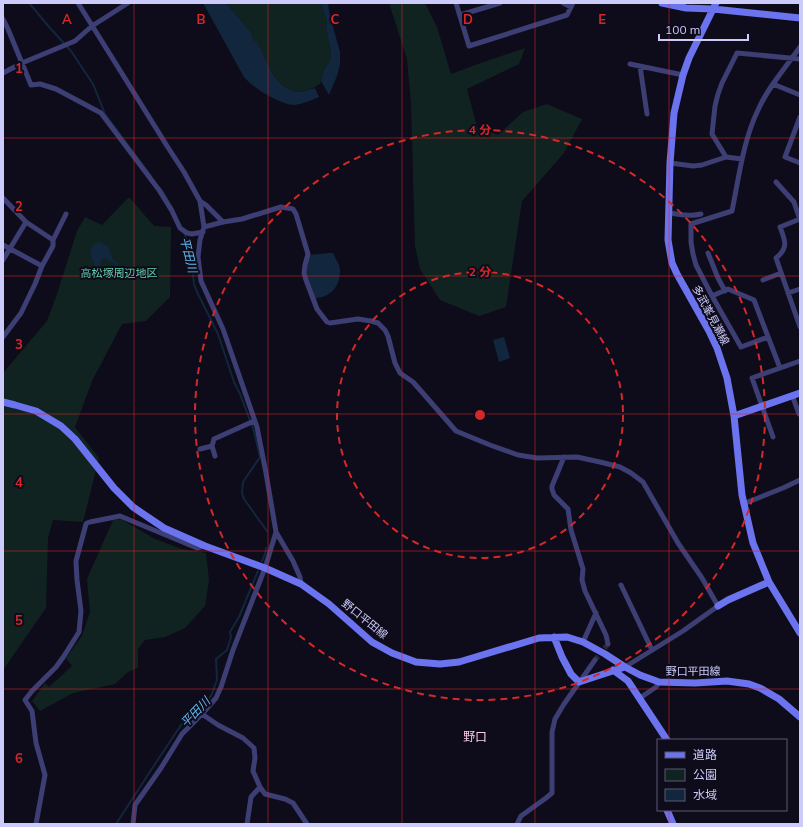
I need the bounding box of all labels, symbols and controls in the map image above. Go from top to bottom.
text: A [62,11,72,27]
text: B [197,11,206,27]
text: C [331,11,340,27]
text: D [463,11,473,27]
text: E [598,11,606,27]
scale bar [659,16,748,42]
text: 100 m [665,22,700,37]
text: 1 [15,60,23,76]
text: 4 分 [469,122,491,137]
text: 2 [15,198,23,214]
water label: 平田川 [177,236,201,276]
text: 2 分 [469,264,491,279]
park label: 高松塚周辺地区 [81,266,158,280]
street label: 多武峯見瀬線 [689,283,733,347]
text: 3 [15,336,23,352]
centre of rings [473,408,487,422]
text: 4 [15,474,23,490]
street label: 野口平田線 [339,596,391,642]
text: 5 [15,612,23,628]
street label: 野口平田線 [666,664,721,678]
water label: 平田川 [177,692,214,730]
district label: 野口 [463,729,487,744]
legend [657,739,787,811]
text: 道路 [693,747,717,762]
text: 6 [15,750,23,766]
text: 公園 [693,767,717,782]
text: 水域 [693,787,717,802]

